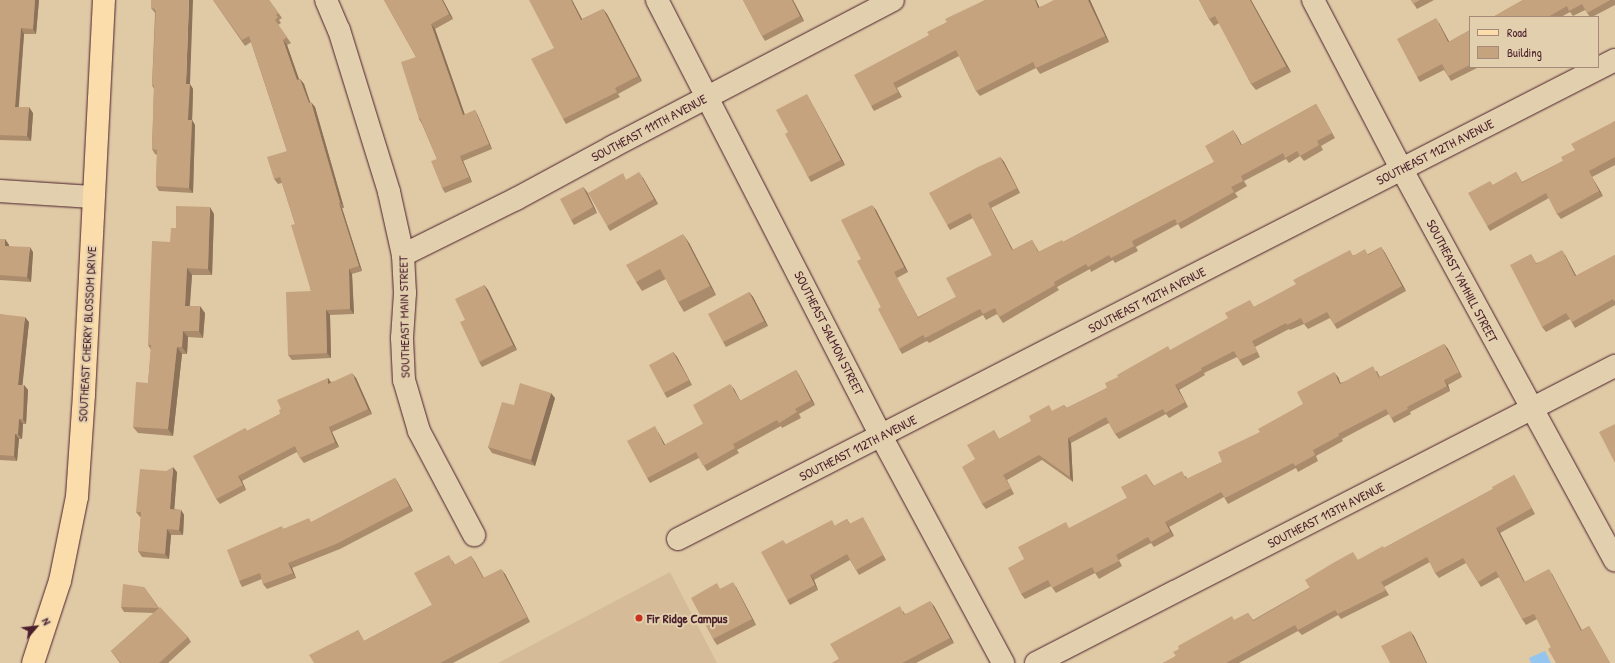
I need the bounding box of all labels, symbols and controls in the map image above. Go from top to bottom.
legend [1469,16,1599,68]
text: Road [1507,24,1527,41]
text: Building [1507,44,1542,61]
street label: SOUTHEAST 111TH AVENUE [589,91,709,165]
street label: SOUTHEAST 112TH AVENUE [1374,116,1496,188]
street label: SOUTHEAST YAMHILL STREET [1423,217,1501,345]
street label: SOUTHEAST CHERRY BLOSSOM DRIVE [75,246,99,422]
street label: SOUTHEAST MAIN STREET [395,256,413,378]
street label: SOUTHEAST 112TH AVENUE [1086,264,1208,336]
street label: SOUTHEAST SALMON STREET [791,268,867,398]
street label: SOUTHEAST 112TH AVENUE [797,412,919,484]
street label: SOUTHEAST 113TH AVENUE [1265,479,1387,551]
north arrow [16,607,56,647]
place label: Fir Ridge Campus [647,610,727,626]
marker: Fir Ridge Campus [634,613,644,623]
text: N [39,615,54,627]

